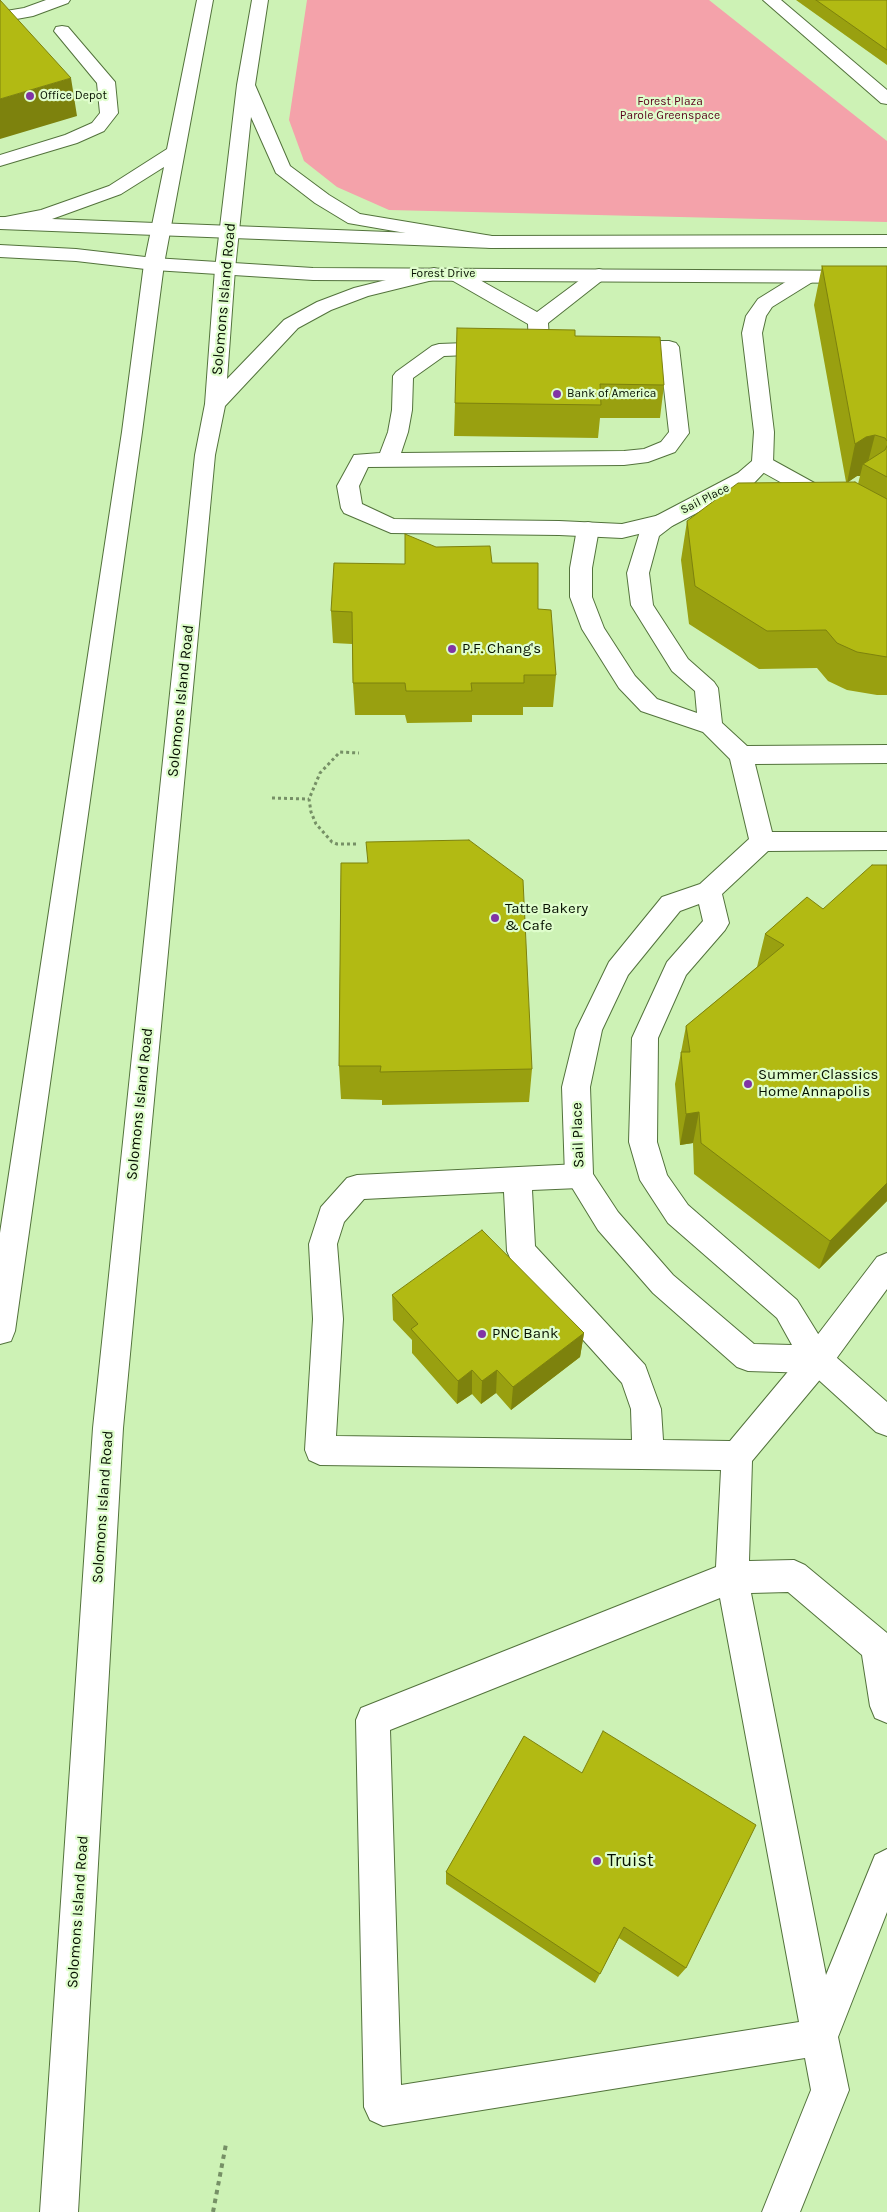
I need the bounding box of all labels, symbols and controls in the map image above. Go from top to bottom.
place label: Office Depot [40,89,107,103]
marker: Office Depot [24,90,36,102]
park label: Forest Plaza Parole Greenspace [620,95,720,123]
street label: Solomons Island Road [208,222,240,376]
street label: Forest Drive [411,267,475,281]
place label: Bank of America [567,387,656,401]
marker: Bank of America [551,388,563,400]
street label: Sail Place [678,481,732,517]
street label: Solomons Island Road [164,624,198,778]
place label: P.F. Chang's [462,640,541,658]
marker: P.F. Chang's [446,643,458,655]
place label: Tatte Bakery & Cafe [505,900,588,935]
marker: Tatte Bakery & Cafe [489,912,501,924]
street label: Solomons Island Road [123,1027,157,1181]
place label: Summer Classics Home Annapolis [758,1066,878,1101]
marker: Summer Classics Home Annapolis [742,1078,754,1090]
street label: Sail Place [568,1102,588,1168]
place label: PNC Bank [492,1325,558,1343]
marker: PNC Bank [476,1328,488,1340]
street label: Solomons Island Road [89,1430,117,1584]
street label: Solomons Island Road [64,1835,92,1989]
place label: Truist [607,1850,654,1872]
marker: Truist [591,1855,603,1867]

